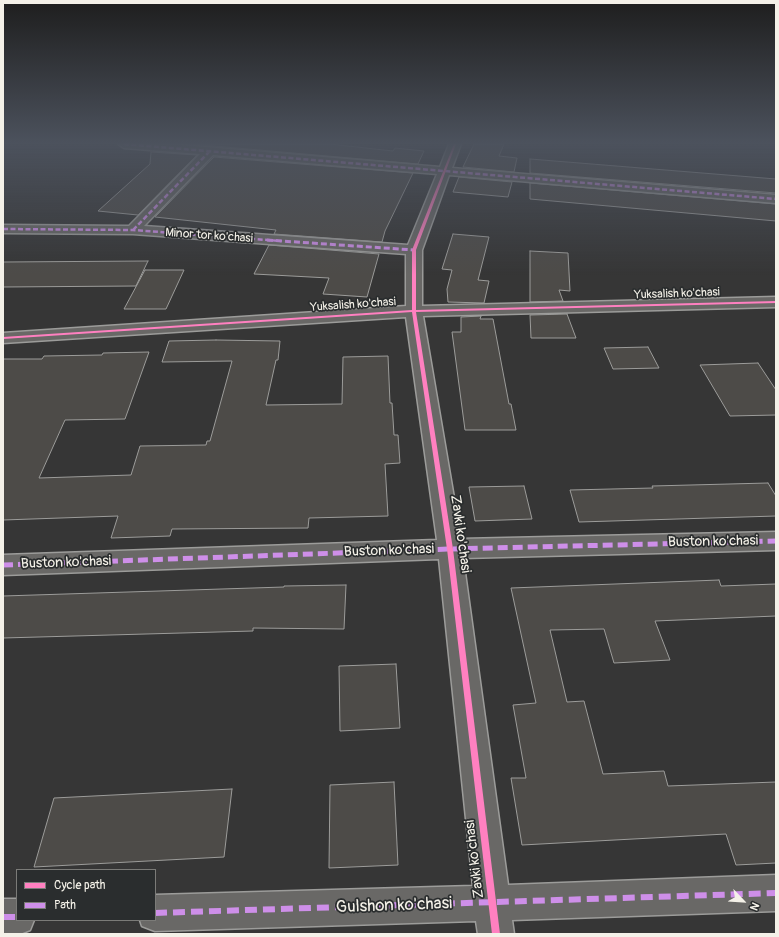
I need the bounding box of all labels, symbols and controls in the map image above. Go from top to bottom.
street label: Minor tor ko'chasi [165,226,253,246]
street label: Yuksalish ko'chasi [634,285,720,303]
street label: Yuksalish ko'chasi [310,295,396,315]
street label: Zavki ko'chasi [446,494,474,574]
street label: Buston ko'chasi [668,533,758,551]
street label: Buston ko'chasi [344,541,434,561]
street label: Buston ko'chasi [21,553,111,573]
street label: Zavki ko'chasi [462,819,488,899]
legend [16,869,156,921]
text: Cycle path [54,878,105,893]
north arrow [723,881,763,921]
street label: Gulshon ko'chasi [335,894,453,918]
text: Path [54,898,76,913]
text: N [747,900,762,912]

